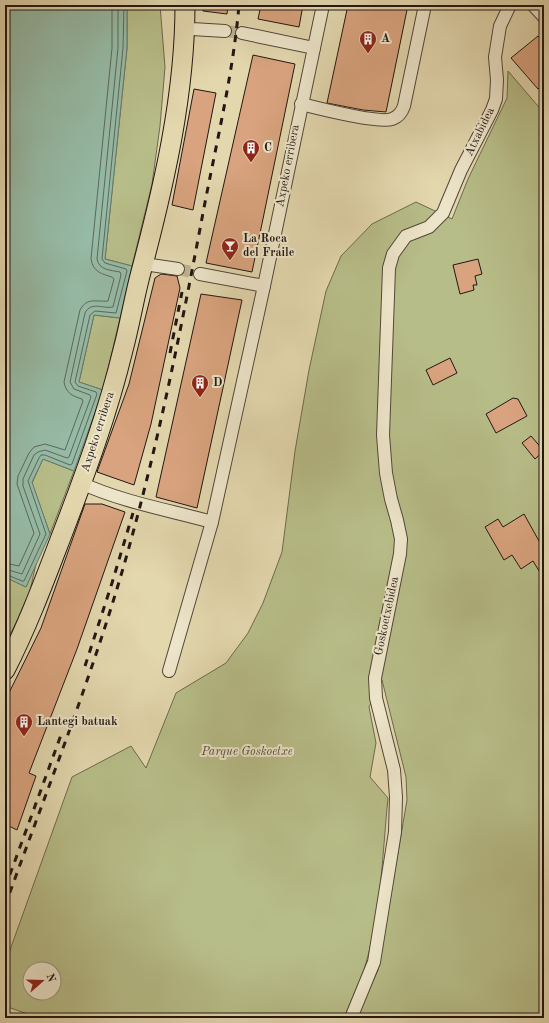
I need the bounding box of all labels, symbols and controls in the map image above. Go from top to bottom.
building icon: A [358,29,378,54]
place label: A [381,33,390,45]
street label: Atxabidea [463,106,497,158]
street label: Axpeko erribera [274,124,302,208]
building icon: C [241,138,261,163]
place label: C [264,142,272,154]
place label: La Roca del Fraile [243,233,295,259]
bar icon: La Roca del Fraile [220,236,240,261]
building icon: D [190,373,210,398]
place label: D [213,377,222,389]
street label: Axpeko erribera [79,390,117,474]
street label: Goskoetxebidea [373,575,401,657]
building icon: Lantegi batuak [14,712,34,737]
place label: Lantegi batuak [37,716,118,728]
park label: Parque Goskoetxe [200,746,293,758]
north arrow [22,961,62,1001]
text: N [43,972,57,984]

